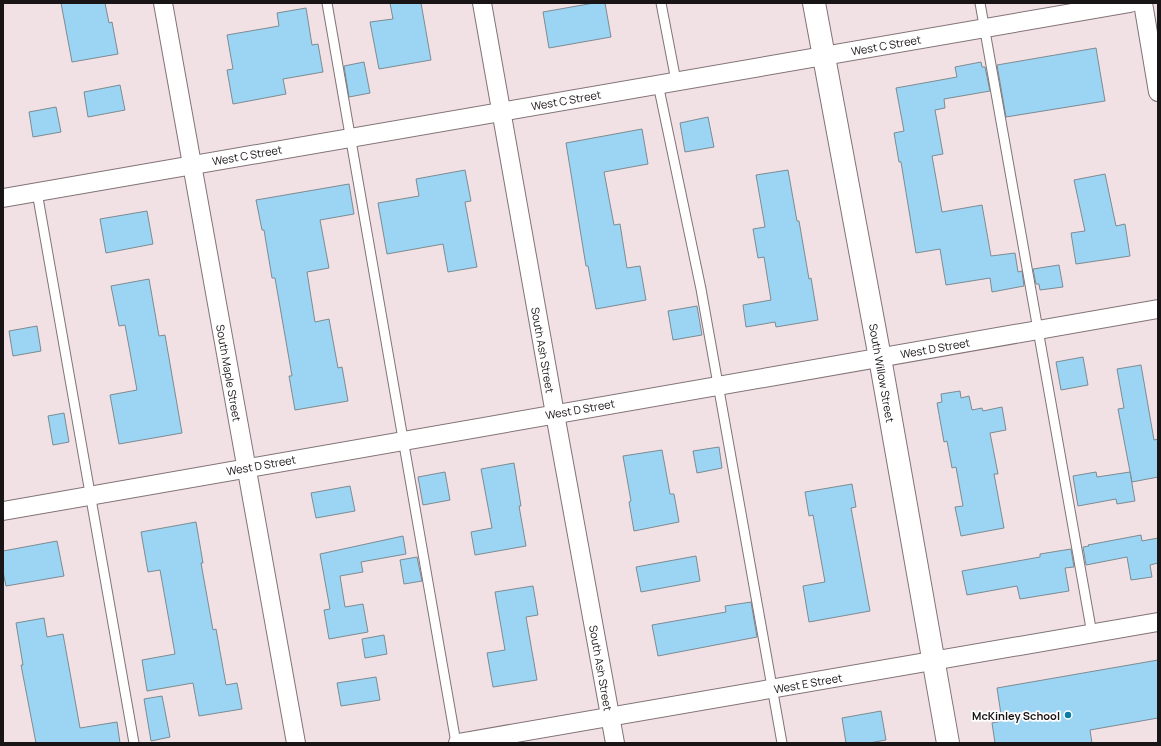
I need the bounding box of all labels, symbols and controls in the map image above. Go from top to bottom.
street label: West C Street [850,31,922,59]
street label: West C Street [530,86,602,114]
street label: West C Street [211,141,283,169]
street label: South Ash Street [528,306,558,394]
street label: South Willow Street [866,322,898,424]
street label: South Maple Street [213,323,245,423]
street label: West D Street [899,335,971,361]
street label: West D Street [544,396,616,422]
street label: West D Street [225,452,297,478]
street label: South Ash Street [586,624,616,712]
street label: West E Street [773,670,843,696]
place label: McKinley School [972,708,1060,723]
marker: McKinley School [1063,710,1073,720]

